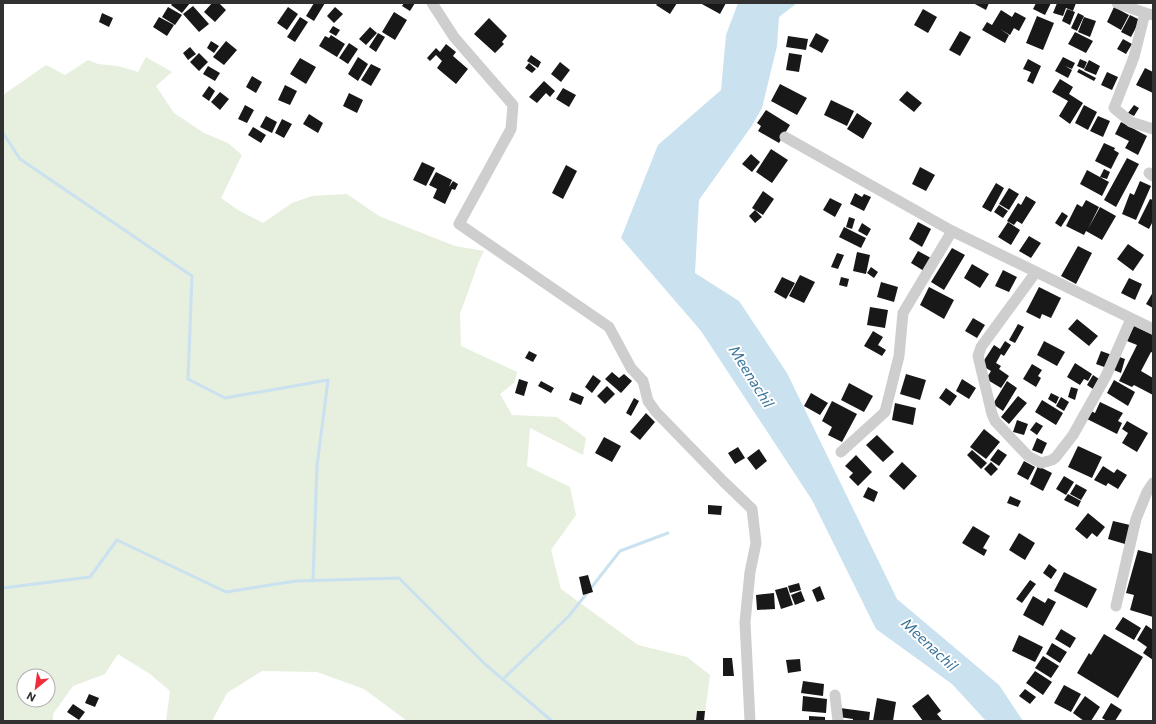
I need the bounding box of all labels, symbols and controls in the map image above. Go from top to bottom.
water label: Meenachil [726,341,779,412]
water label: Meenachil [898,613,963,675]
north arrow [16,668,56,708]
text: N [24,689,38,705]

